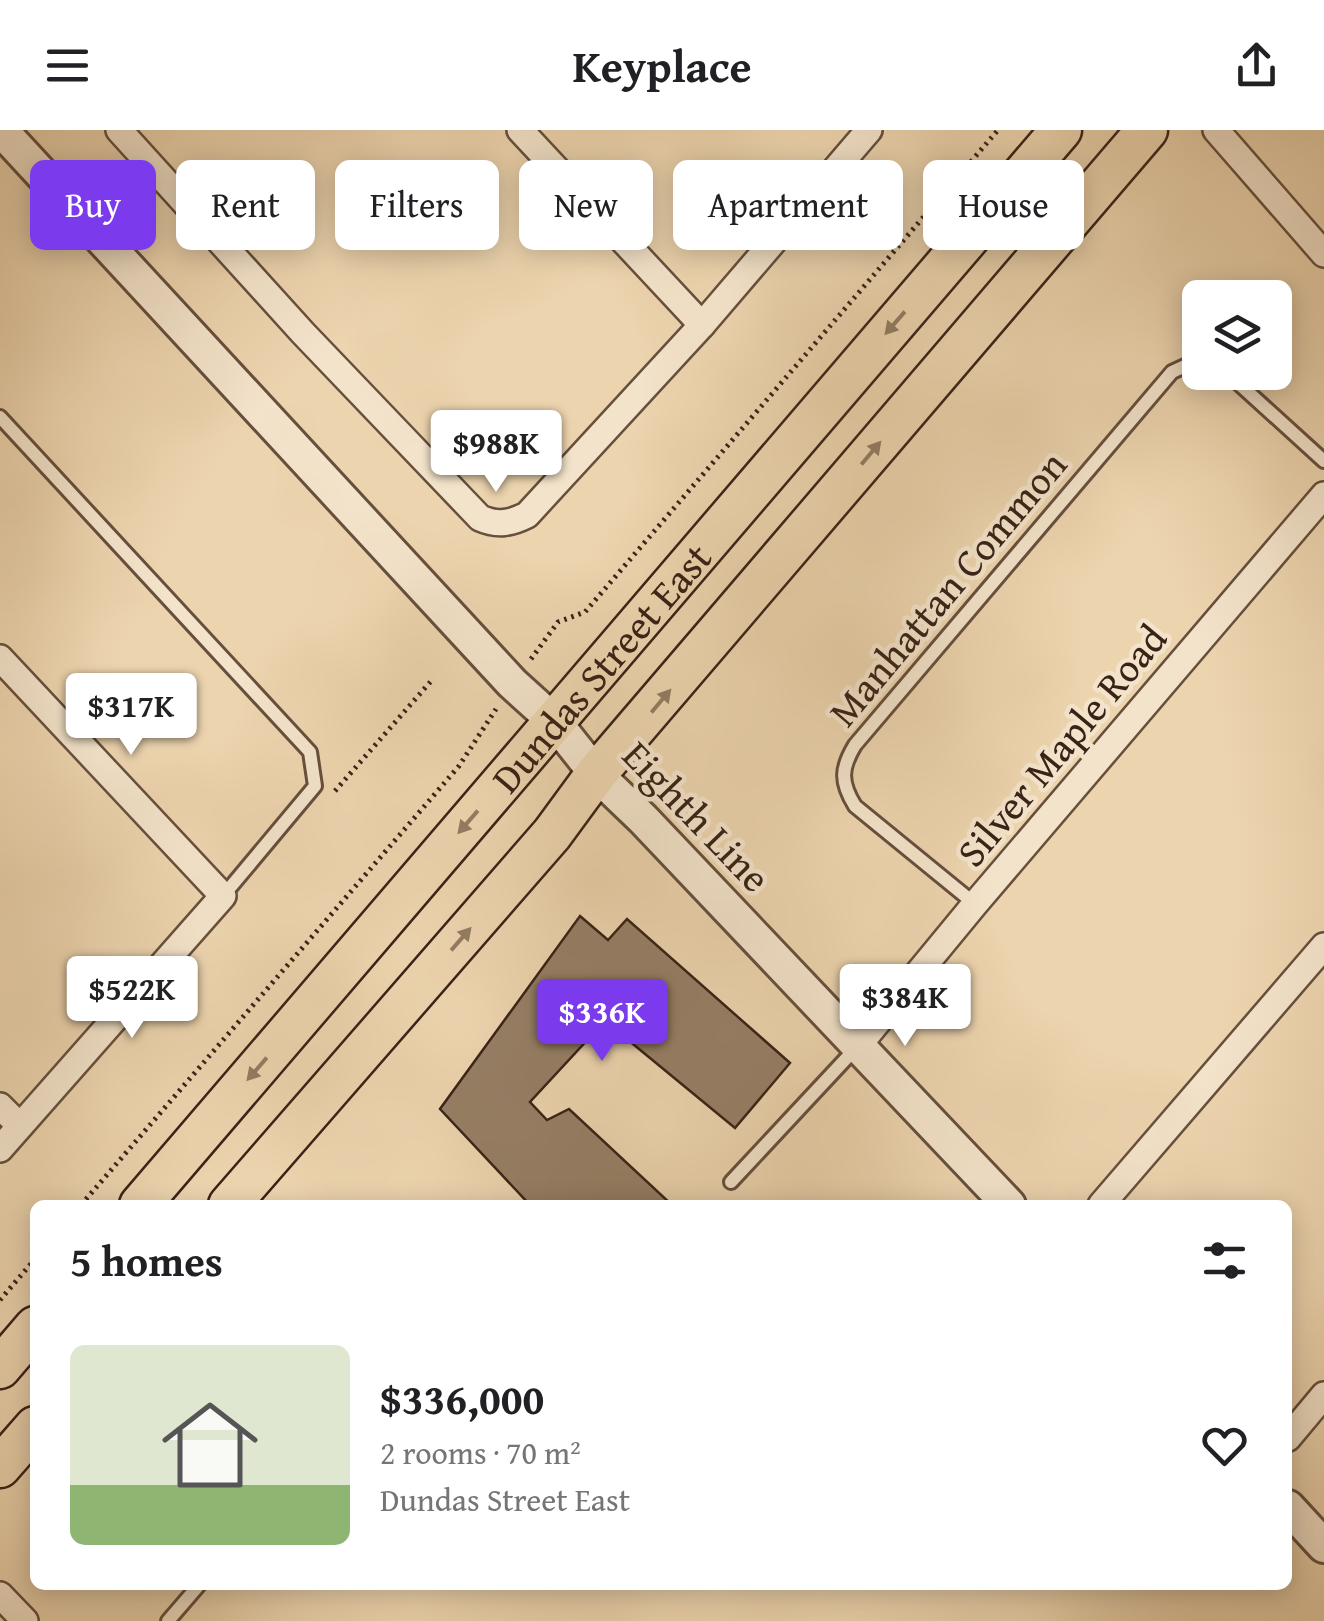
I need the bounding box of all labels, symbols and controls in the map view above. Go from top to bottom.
text: Keyplace [572,33,752,98]
icon: menu [40,38,95,93]
icon: share [1229,38,1284,93]
chip: Buy [30,160,156,250]
chip: Rent [176,160,315,250]
chip: Filters [335,160,499,250]
chip: New [519,160,653,250]
chip: Apartment [673,160,903,250]
chip: House [923,160,1084,250]
map controls [1182,280,1292,390]
button: layers [1182,280,1292,390]
one-way arrow [885,311,907,336]
pin: $988K [426,410,566,495]
text: $988K [453,419,539,466]
street label: Manhattan Common [814,437,1080,739]
one-way arrow [860,441,882,466]
street label: Dundas Street East [477,529,725,805]
street label: Silver Maple Road [942,610,1181,879]
pin: $317K [61,673,201,758]
text: $317K [88,682,174,729]
one-way arrow [649,688,671,713]
street label: Eighth Line [609,727,785,905]
one-way arrow [457,809,479,834]
one-way arrow [449,927,471,952]
pin: $522K [62,956,202,1041]
pin: $384K [835,964,975,1049]
text: $522K [89,965,175,1012]
text: $384K [862,973,948,1020]
pin: $336K [532,979,672,1064]
text: $336K [559,988,645,1035]
one-way arrow [246,1056,268,1081]
text: 5 homes [70,1230,223,1291]
icon: filters [1197,1233,1252,1288]
text: $336,000 [380,1368,544,1429]
icon: home [150,1385,270,1505]
icon: heart [1197,1418,1252,1473]
text: 2 rooms · 70 m² [380,1429,581,1476]
text: Dundas Street East [380,1476,630,1523]

